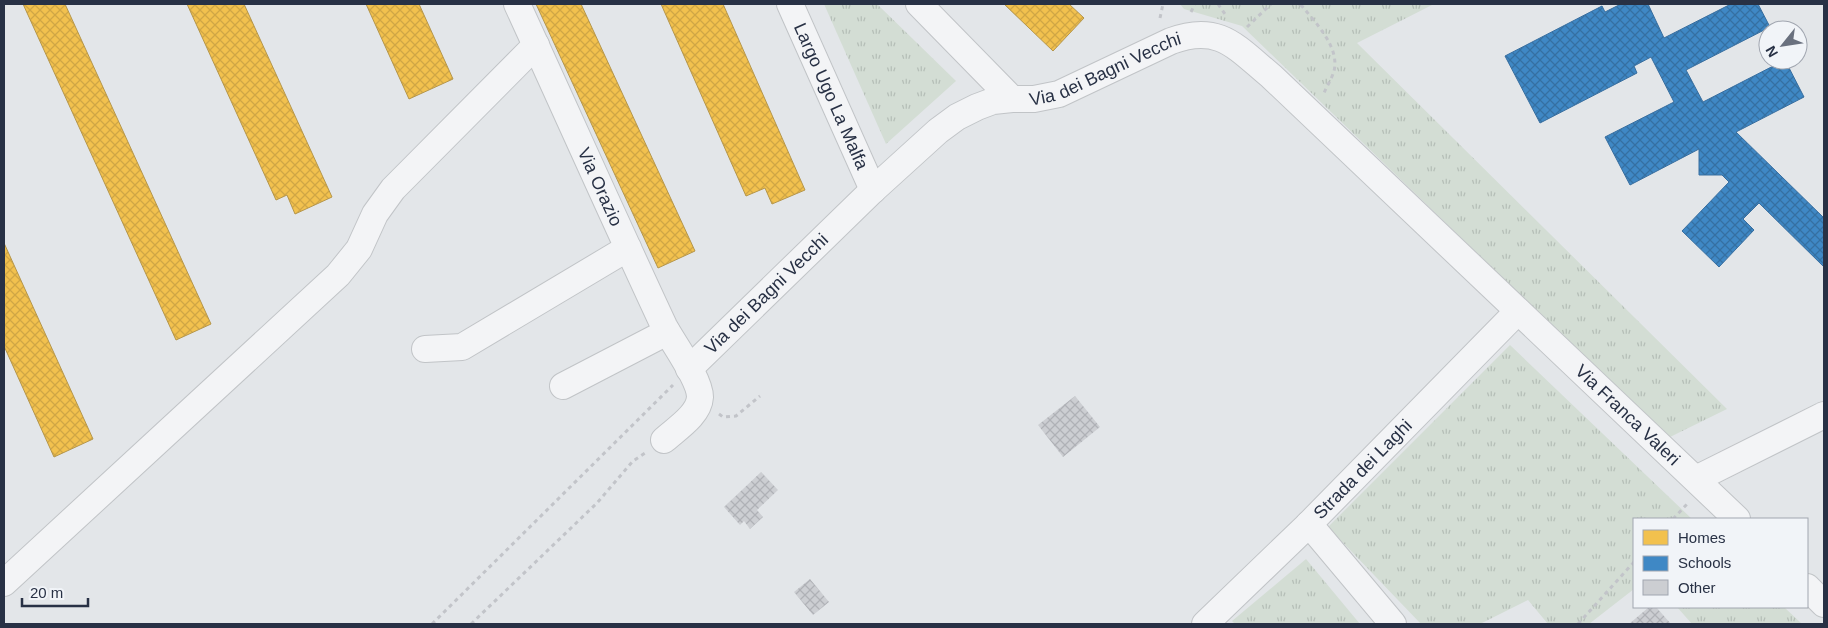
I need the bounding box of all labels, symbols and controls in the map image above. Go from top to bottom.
street label: Largo Ugo La Malfa [790,20,873,173]
north arrow [1758,20,1808,70]
street label: Via dei Bagni Vecchi [1028,28,1183,110]
text: N [1762,43,1781,60]
street label: Via Orazio [574,145,627,229]
street label: Via dei Bagni Vecchi [701,229,832,358]
street label: Via Franca Valeri [1571,361,1684,469]
street label: Strada dei Laghi [1310,415,1416,523]
legend [1633,518,1808,608]
text: Homes [1678,529,1726,546]
text: Schools [1678,554,1731,571]
scale bar [22,576,89,608]
text: Other [1678,579,1716,596]
text: 20 m [30,584,63,601]

